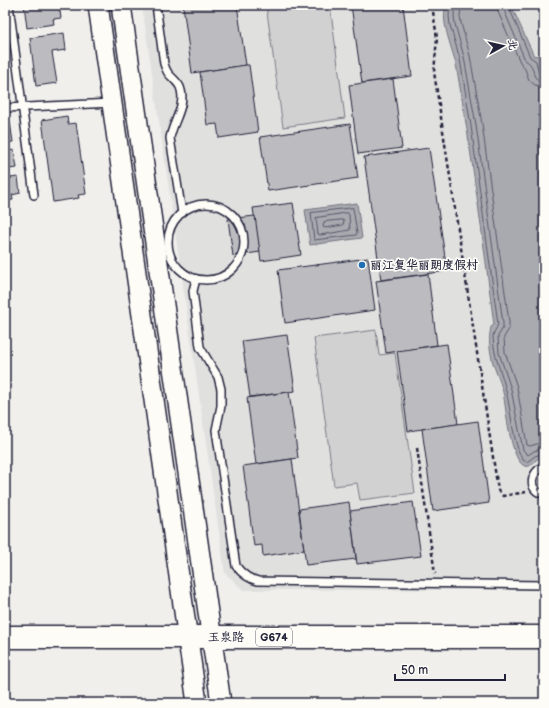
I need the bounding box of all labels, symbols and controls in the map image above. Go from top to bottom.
north arrow [483,26,523,66]
text: 北 [505,38,520,51]
place label: 丽江复华丽朗度假村 [370,258,478,273]
marker: 丽江复华丽朗度假村 [357,260,367,270]
road number: G674 [256,628,292,646]
street label: 玉泉路 [208,630,244,645]
scale bar [395,656,505,682]
text: 50 m [401,663,428,678]

